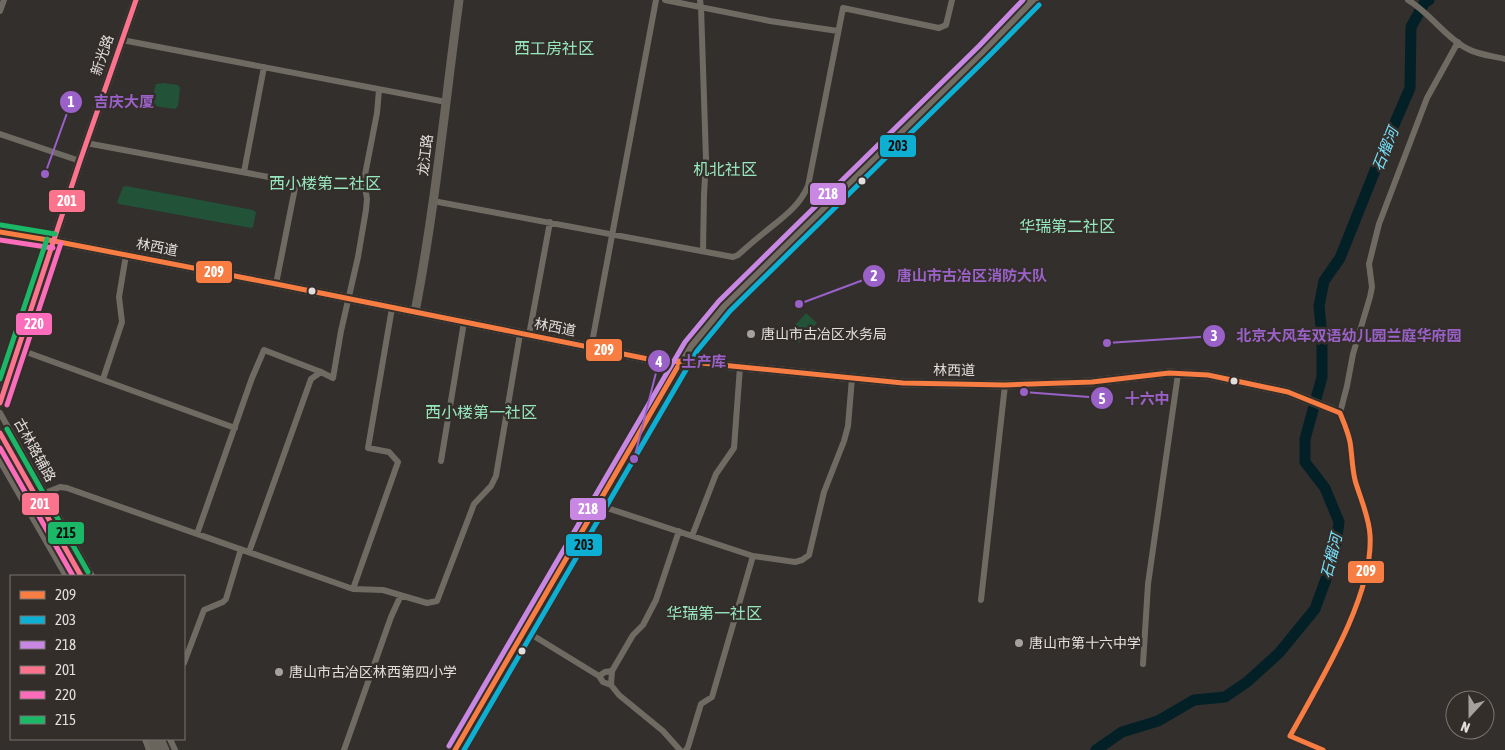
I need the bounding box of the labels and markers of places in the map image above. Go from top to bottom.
callout: 吉庆大厦 [59,87,164,117]
unlabelled marker [857,176,867,186]
callout: 唐山市古冶区消防大队 [862,261,1057,291]
unlabelled marker [307,286,317,296]
callout: 北京大风车双语幼儿园兰庭华府园 [1201,321,1471,351]
place label: 唐山市古冶区水务局 [761,326,887,342]
marker: 唐山市古冶区水务局 [745,328,757,340]
callout: 土产库 [647,346,737,376]
unlabelled marker [1229,376,1239,386]
callout: 十六中 [1089,383,1179,413]
place label: 唐山市第十六中学 [1029,635,1141,651]
marker: 唐山市第十六中学 [1013,637,1025,649]
unlabelled marker [517,646,527,656]
place label: 唐山市古冶区林西第四小学 [289,664,457,680]
marker: 唐山市古冶区林西第四小学 [273,666,285,678]

